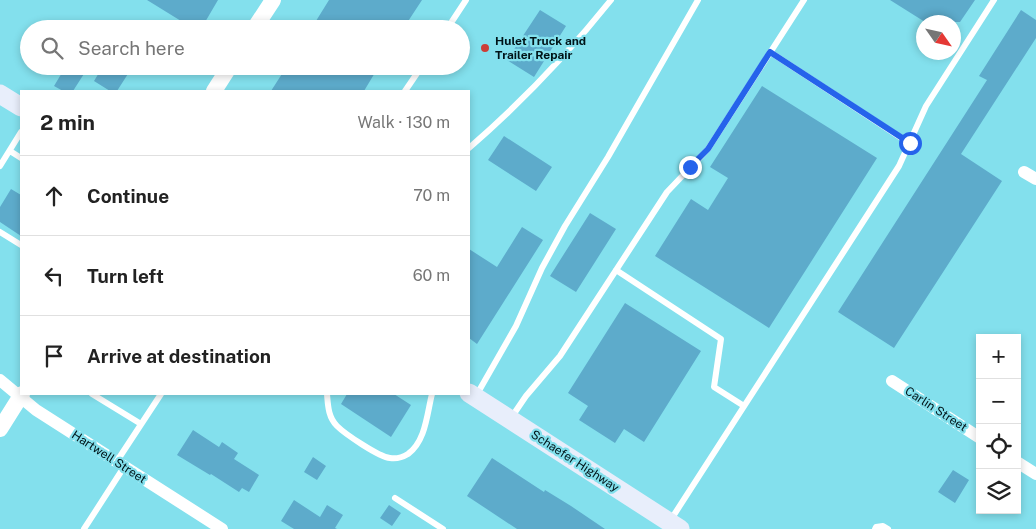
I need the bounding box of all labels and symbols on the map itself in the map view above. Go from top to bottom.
north arrow [916,15,961,60]
place label: Hulet Truck and Trailer Repair [495,34,586,62]
marker: Hulet Truck and Trailer Repair [479,42,491,54]
route start [899,132,922,155]
route end [679,156,702,179]
street label: Carlin Street [902,384,970,434]
street label: Schaefer Highway [528,427,622,495]
street label: Hartwell Street [69,428,149,486]

